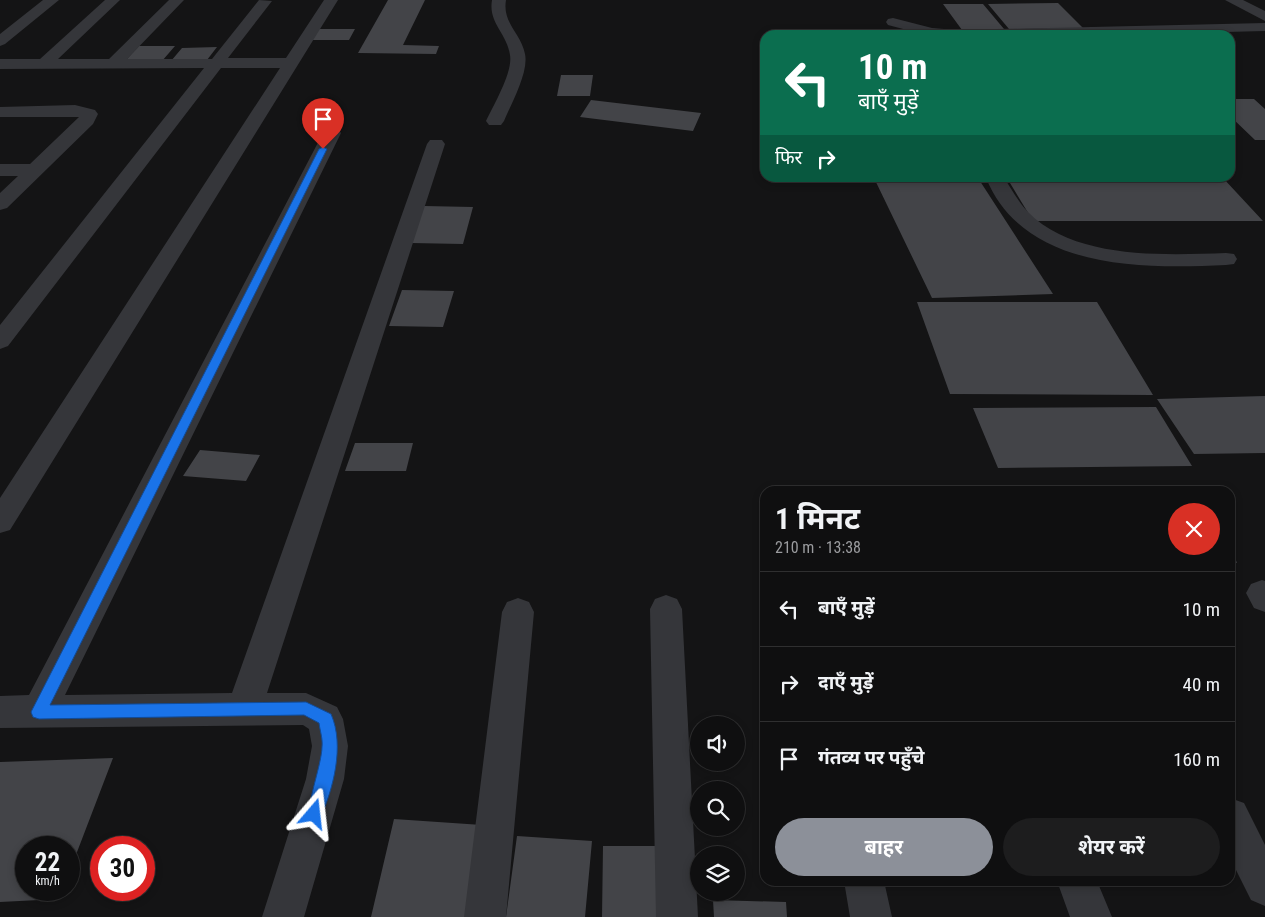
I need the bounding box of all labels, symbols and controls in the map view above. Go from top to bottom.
text: 10 m [858,47,927,88]
icon: left [775,50,840,115]
text: बाएँ मुड़ें [858,89,918,114]
pin [302,98,344,149]
icon: arrive [309,105,337,133]
icon: right [812,145,840,173]
text: फिर [775,146,802,169]
text: 1 मिनट [775,501,860,536]
button: close [1168,503,1220,555]
text: 210 m · 13:38 [775,538,861,557]
icon: left [775,595,803,623]
text: बाएँ मुड़ें [818,596,874,619]
text: 10 m [1183,598,1220,621]
icon: right [775,670,803,698]
text: दाएँ मुड़ें [818,671,873,694]
text: 40 m [1183,673,1220,696]
map controls [690,716,745,901]
button: sound [690,716,745,771]
icon: arrive [775,745,803,773]
text: गंतव्य पर पहुँचे [818,746,924,769]
text: 160 m [1173,748,1220,771]
button: search [690,781,745,836]
position arrow [287,787,339,839]
button: बाहर [775,818,993,876]
button: शेयर करें [1003,818,1220,876]
speed limit sign: 30 [90,836,155,901]
button: layers [690,846,745,901]
text: 22 [35,848,60,877]
text: km/h [35,874,60,888]

